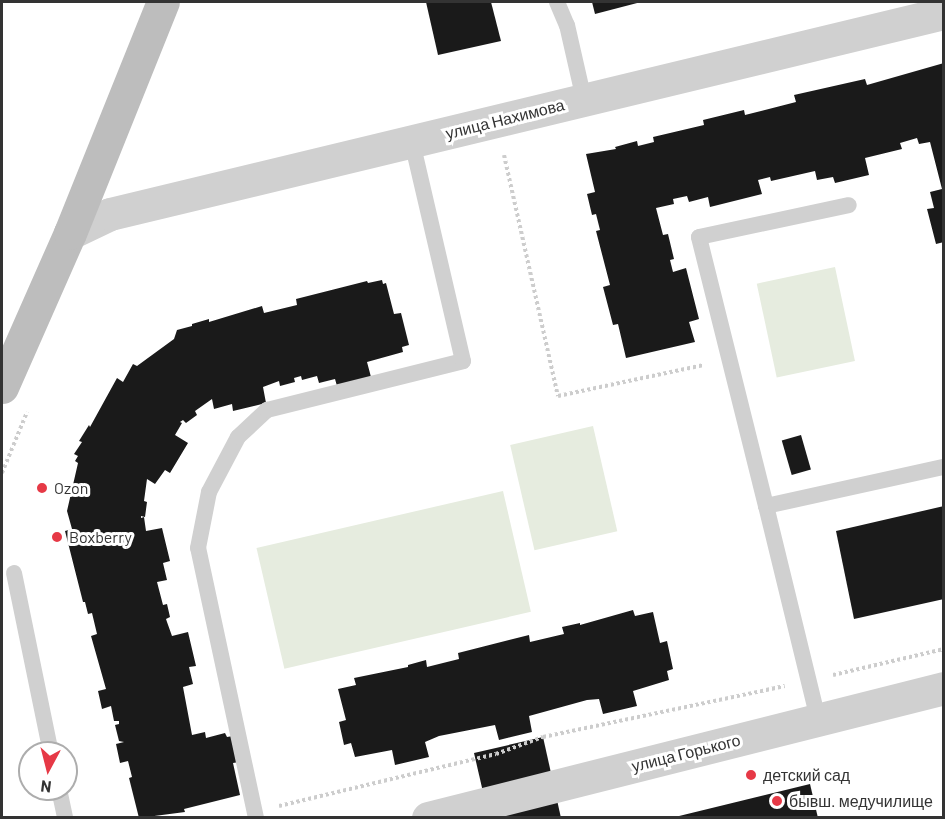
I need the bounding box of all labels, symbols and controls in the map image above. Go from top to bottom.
street label: улица Нахимова [444,95,566,143]
place label: Ozon [54,478,88,498]
marker: Ozon [35,481,49,495]
place label: Boxberry [69,527,132,547]
marker: Boxberry [50,530,64,544]
street label: улица Горького [630,730,742,776]
north arrow [18,741,78,801]
place label: детский сад [763,765,850,785]
marker: детский сад [744,768,758,782]
text: N [40,777,52,797]
place label: бывш. медучилище [789,791,933,811]
marker: бывш. медучилище [770,794,784,808]

